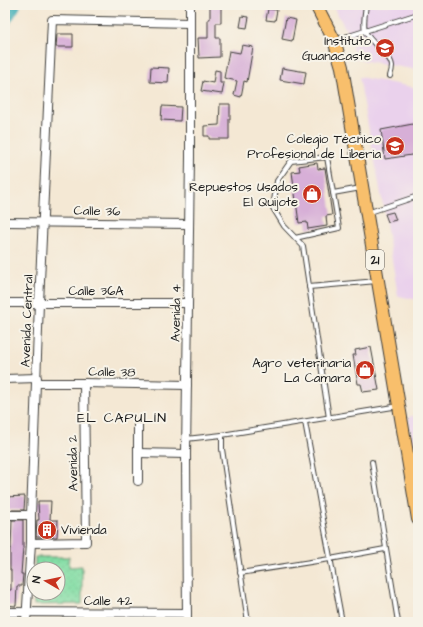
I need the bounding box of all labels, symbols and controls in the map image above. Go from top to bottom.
place label: Instituto Guanacaste [302,32,372,65]
school or university icon: Instituto Guanacaste [374,37,396,59]
place label: Colegio Técnico Profesional de Liberia [247,130,382,163]
school or university icon: Colegio Técnico Profesional de Liberia [384,135,406,157]
place label: Repuestos Usados El Quijote [189,178,298,211]
shop icon: Repuestos Usados El Quijote [301,183,323,205]
street label: Calle 36 [73,202,121,220]
road number: 21 [366,250,384,270]
street label: Avenida Central [16,274,38,368]
street label: Calle 36A [68,282,124,300]
street label: Avenida 4 [166,284,186,342]
place label: Agro veterinaria La Camara [252,354,351,387]
shop icon: Agro veterinaria La Camara [354,359,376,381]
street label: Calle 38 [88,363,136,381]
district label: EL CAPULÍN [77,408,167,428]
street label: Avenida 2 [63,434,82,491]
building icon: Vivienda [36,519,58,541]
place label: Vivienda [61,521,107,539]
north arrow [26,561,66,601]
text: N [29,575,45,584]
street label: Calle 42 [84,592,133,610]

